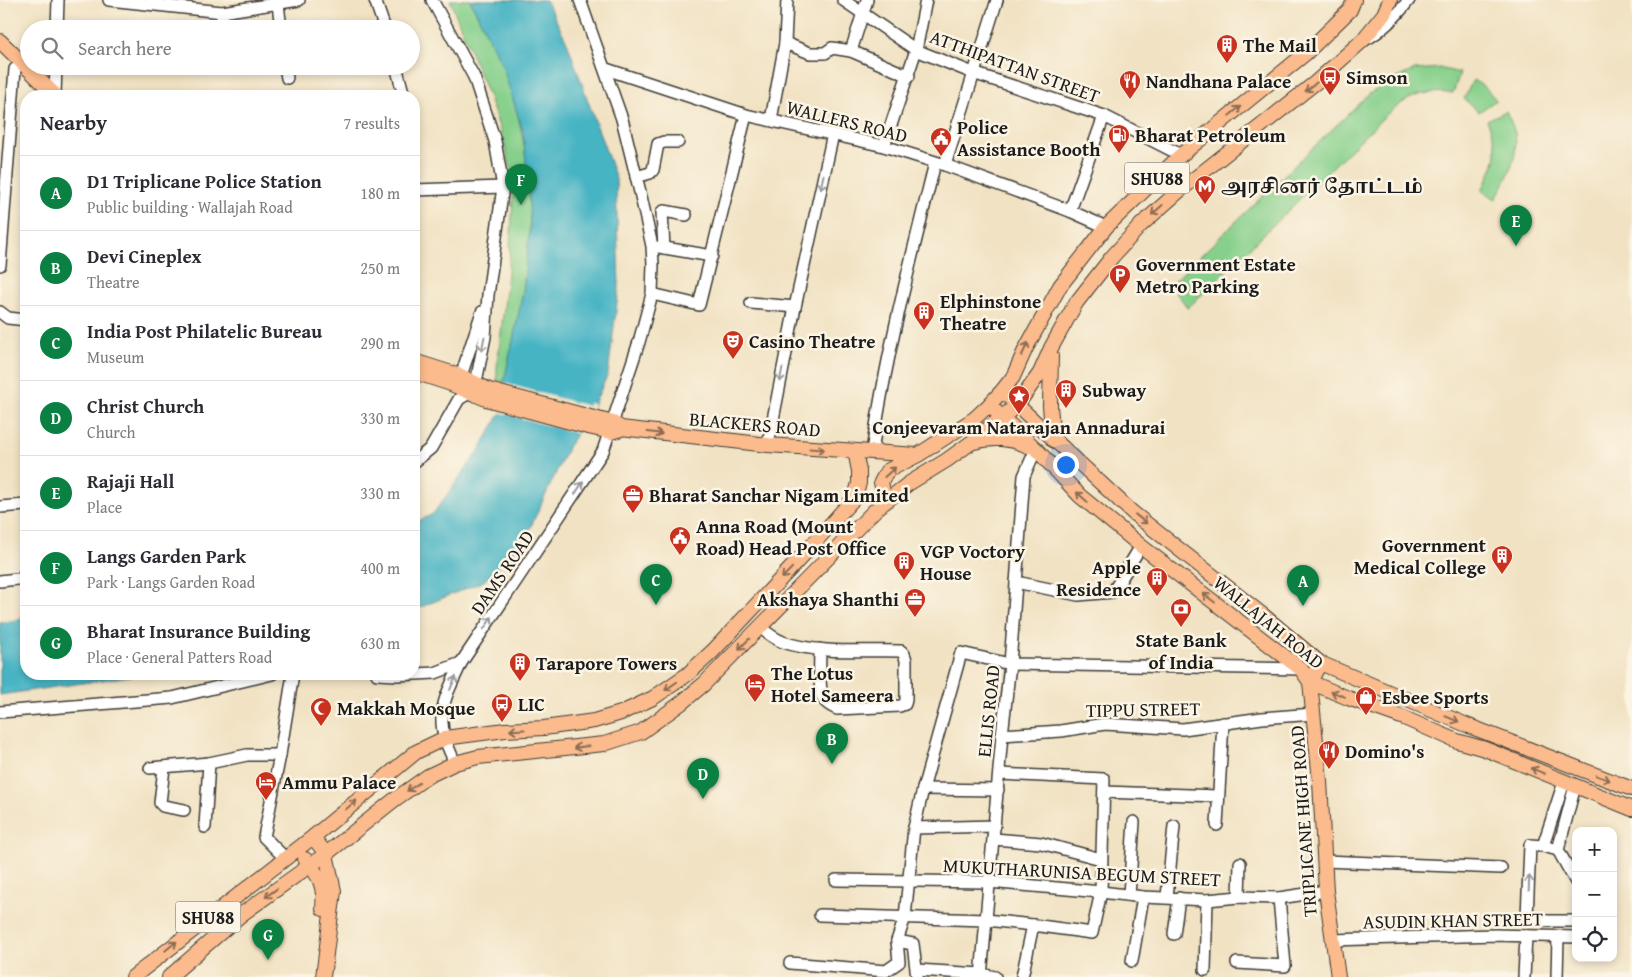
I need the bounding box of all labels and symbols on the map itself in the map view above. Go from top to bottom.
street label: ATTHIPATTAN STREET [926,22,1104,110]
place label: The Mail [1243,31,1317,59]
building icon: The Mail [1215,33,1239,64]
place label: Simson [1346,63,1408,91]
bus stop icon: Simson [1318,65,1342,96]
place label: Nandhana Palace [1146,67,1291,95]
restaurant icon: Nandhana Palace [1118,69,1142,100]
one-way arrow [1305,81,1318,92]
street label: WALLERS ROAD [784,92,910,150]
one-way arrow [1228,106,1241,117]
place label: Police Assistance Booth [957,113,1101,163]
place label: Bharat Petroleum [1135,121,1287,149]
fuel station icon: Bharat Petroleum [1107,123,1131,154]
public building icon: Police Assistance Booth [929,126,953,157]
road number: SHU88 [1124,162,1190,194]
pin: F [505,164,537,205]
place label: அரசினர் தோட்டம் [1221,172,1423,200]
one-way arrow [817,174,826,190]
metro station icon: அரசினர் தோட்டம் [1193,174,1217,205]
one-way arrow [1151,205,1164,216]
pin: E [1500,205,1532,246]
place label: Government Estate Metro Parking [1136,250,1296,300]
parking icon: Government Estate Metro Parking [1108,263,1132,294]
place label: Elphinstone Theatre [940,287,1041,337]
building icon: Elphinstone Theatre [912,300,936,331]
place label: Casino Theatre [749,327,876,355]
theatre icon: Casino Theatre [721,329,745,360]
one-way arrow [478,336,488,352]
one-way arrow [1021,342,1030,357]
one-way arrow [776,367,786,383]
place label: Subway [1082,376,1146,404]
building icon: Subway [1054,378,1078,409]
place icon: Conjeevaram Natarajan Annadurai [1007,384,1031,415]
street label: BLACKERS ROAD [688,404,822,444]
place label: Conjeevaram Natarajan Annadurai [872,413,1166,441]
one-way arrow [646,428,662,438]
one-way arrow [808,444,824,453]
your location [1053,452,1079,478]
one-way arrow [883,467,896,478]
one-way arrow [574,481,584,495]
place label: Bharat Sanchar Nigam Limited [649,481,909,509]
office icon: Bharat Sanchar Nigam Limited [621,483,645,514]
one-way arrow [1075,491,1088,502]
place label: Anna Road (Mount Road) Head Post Office [696,512,886,562]
one-way arrow [1134,514,1147,525]
street label: DAMS ROAD [463,524,541,620]
public building icon: Anna Road (Mount Road) Head Post Office [668,525,692,556]
place label: Government Medical College [1354,531,1487,581]
place label: VGP Voctory House [920,537,1025,587]
building icon: Government Medical College [1490,544,1514,575]
building icon: VGP Voctory House [892,550,916,581]
place label: Apple Residence [1056,553,1141,603]
pin: C [640,564,672,605]
pin: A [1287,565,1319,606]
one-way arrow [781,566,793,579]
building icon: Apple Residence [1145,566,1169,597]
street label: WALLAJAH ROAD [1209,570,1329,674]
place label: Akshaya Shanthi [757,585,899,613]
office icon: Akshaya Shanthi [903,587,927,618]
one-way arrow [1202,593,1216,603]
bank icon: State Bank of India [1169,597,1193,628]
one-way arrow [483,616,493,630]
place label: State Bank of India [1135,626,1227,676]
one-way arrow [738,638,750,650]
place label: Tarapore Towers [536,649,677,677]
building icon: Tarapore Towers [508,651,532,682]
place label: The Lotus Hotel Sameera [771,659,894,709]
street label: ELLIS ROAD [969,664,1007,758]
hotel icon: The Lotus Hotel Sameera [743,672,767,703]
one-way arrow [448,676,458,691]
one-way arrow [664,681,678,691]
place label: Esbee Sports [1382,683,1489,711]
shop icon: Esbee Sports [1354,685,1378,716]
one-way arrow [1331,688,1346,698]
place label: LIC [518,690,545,718]
bus stop icon: LIC [490,692,514,723]
place label: Makkah Mosque [337,694,475,722]
street label: TIPPU STREET [1086,694,1201,724]
mosque icon: Makkah Mosque [309,696,333,727]
one-way arrow [1444,715,1459,724]
pin: B [816,723,848,764]
street label: TRIPLICANE HIGH ROAD [1282,724,1324,918]
one-way arrow [509,725,525,734]
place label: Domino's [1345,737,1424,765]
restaurant icon: Domino's [1317,739,1341,770]
one-way arrow [574,742,590,752]
pin: D [687,758,719,799]
one-way arrow [1531,766,1546,776]
place label: Ammu Palace [282,768,396,796]
hotel icon: Ammu Palace [254,770,278,801]
one-way arrow [1595,774,1610,783]
one-way arrow [406,782,420,792]
one-way arrow [344,800,357,811]
street label: MUKUTHARUNISA BEGUM STREET [942,851,1222,893]
one-way arrow [1524,875,1533,891]
one-way arrow [264,888,278,898]
road number: SHU88 [176,902,240,932]
street label: ASUDIN KHAN STREET [1363,904,1544,936]
pin: G [252,919,284,960]
one-way arrow [164,941,177,952]

